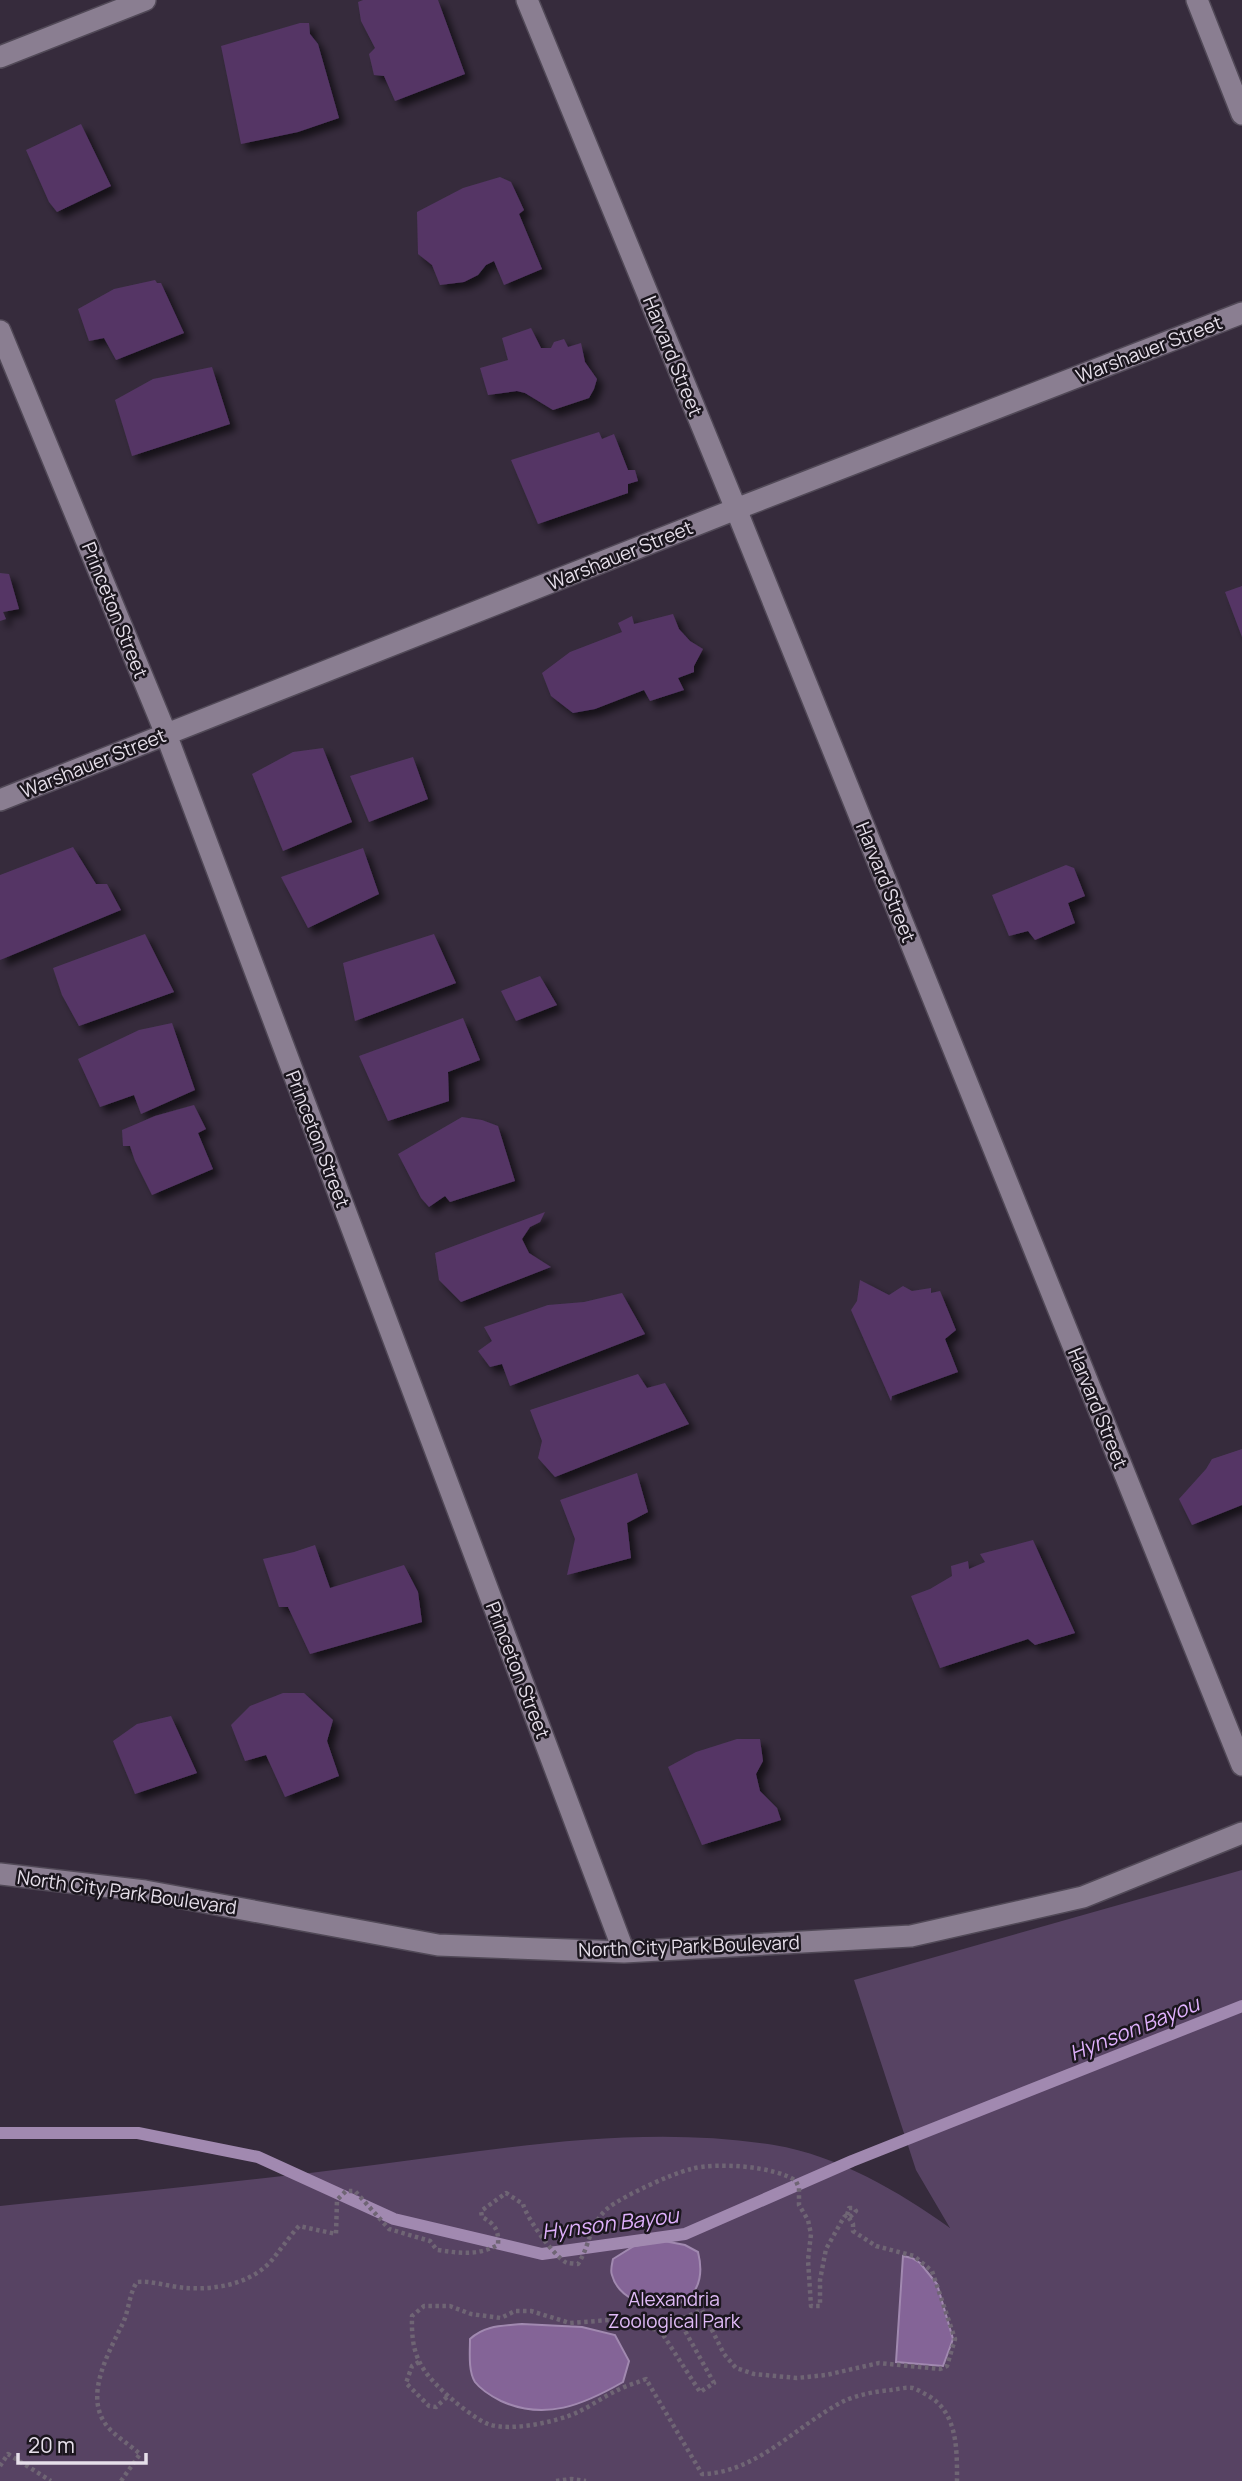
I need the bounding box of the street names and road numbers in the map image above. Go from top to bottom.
street label: Harvard Street [637,292,709,420]
street label: Warshauer Street [1072,309,1226,389]
street label: Warshauer Street [543,514,697,596]
street label: Princeton Street [76,538,154,682]
street label: Warshauer Street [16,722,170,804]
street label: Harvard Street [850,818,922,946]
street label: Princeton Street [280,1067,356,1211]
street label: Harvard Street [1062,1344,1134,1472]
street label: Princeton Street [480,1598,556,1742]
street label: North City Park Boulevard [16,1864,238,1920]
street label: North City Park Boulevard [578,1929,800,1963]

